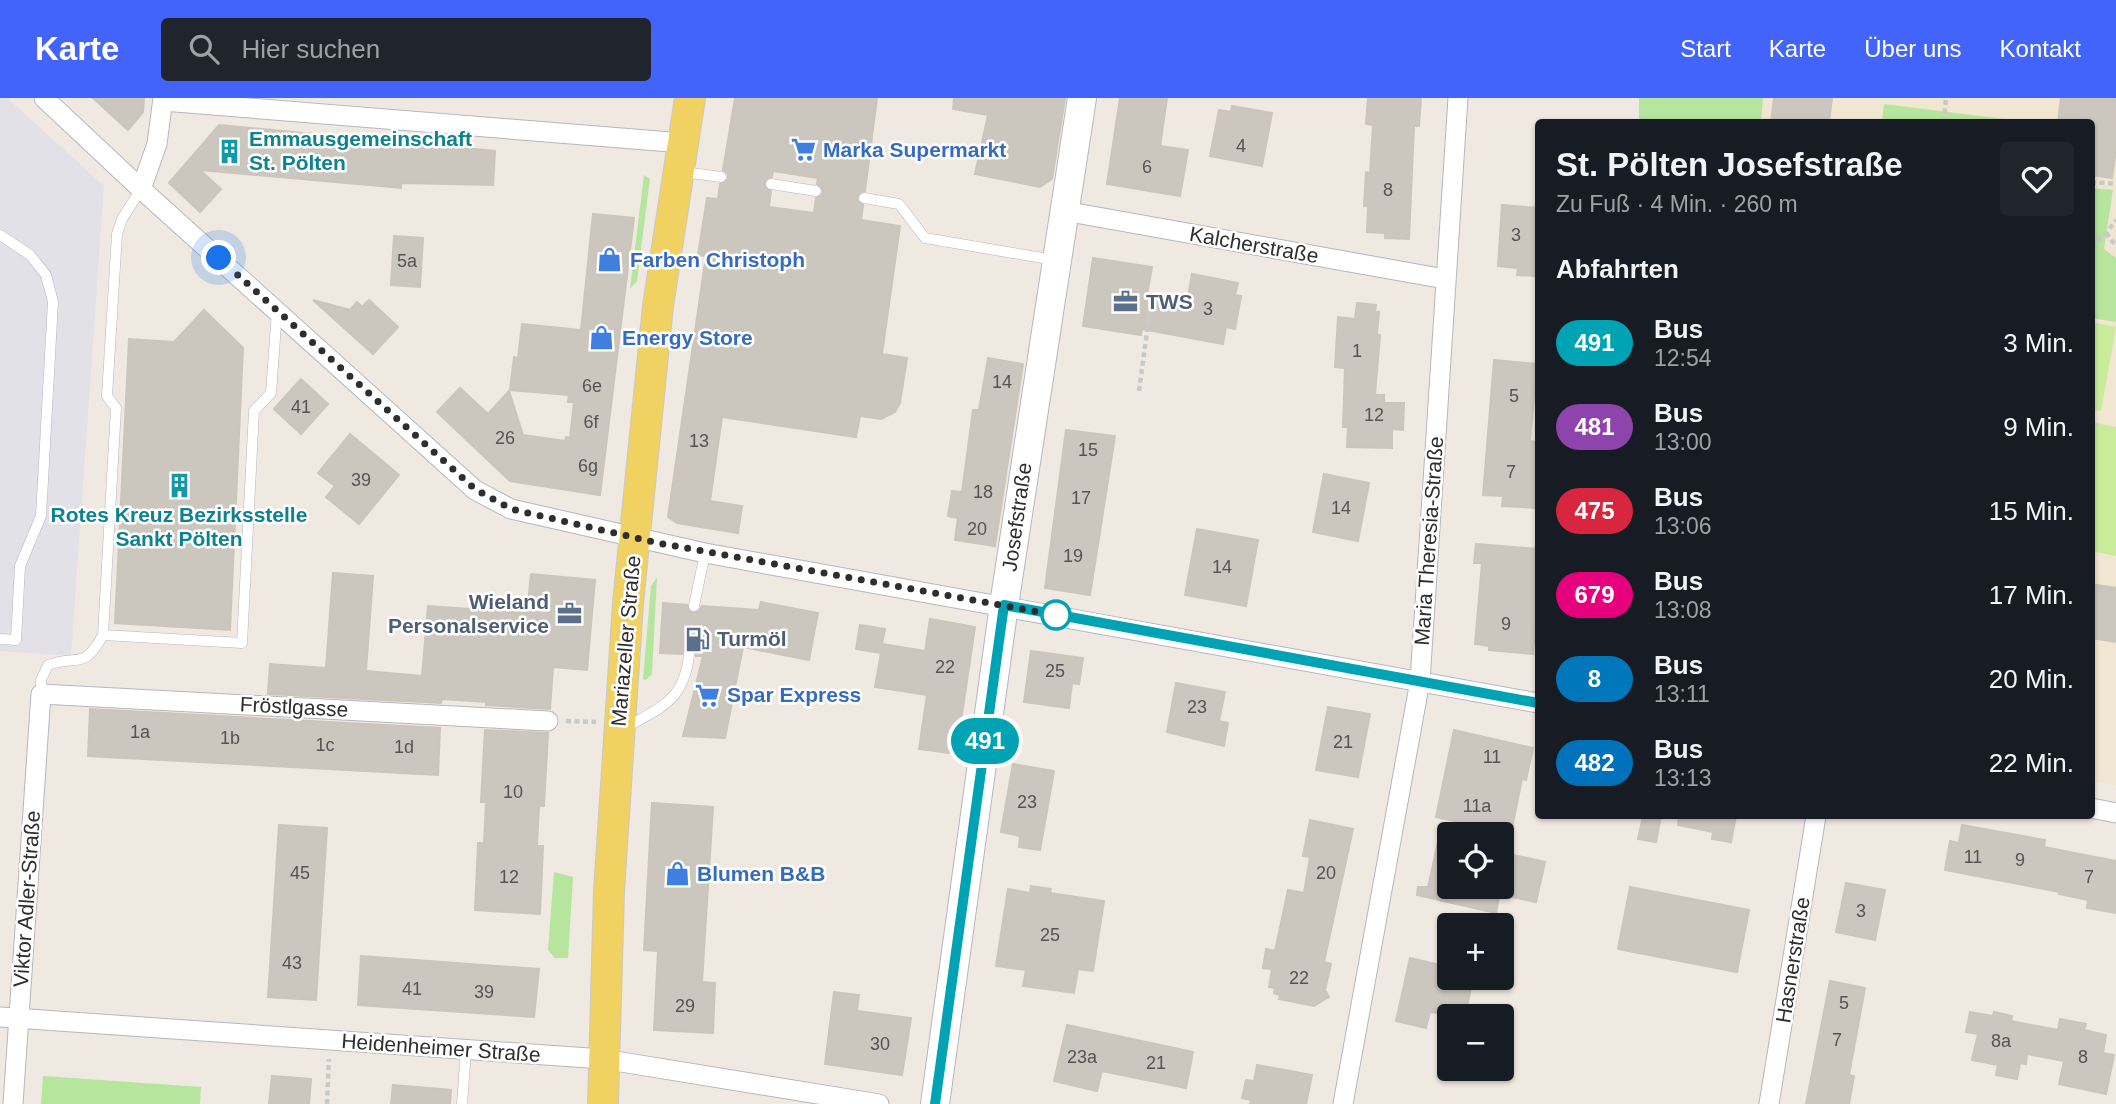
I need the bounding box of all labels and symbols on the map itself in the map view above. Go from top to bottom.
place label: Emmausgemeinschaft St. Pölten [249,127,472,174]
supermarket icon: Marka Supermarkt [789,136,817,164]
house number: 4 [1236,136,1246,156]
building icon: Emmausgemeinschaft St. Pölten [215,137,243,165]
place label: Marka Supermarkt [823,138,1006,161]
house number: 6 [1142,157,1152,177]
house number: 8 [1383,180,1393,200]
street label: Kalcherstraße [1188,222,1320,267]
house number: 3 [1511,225,1521,245]
your location [201,240,236,275]
shop icon: Farben Christoph [596,246,624,274]
place label: Farben Christoph [630,248,805,271]
house number: 5a [397,251,418,271]
office icon: TWS [1112,288,1140,316]
place label: TWS [1146,290,1193,313]
house number: 3 [1203,299,1213,319]
shop icon: Energy Store [588,324,616,352]
place label: Energy Store [622,326,753,349]
house number: 1 [1352,341,1362,361]
house number: 14 [992,372,1012,392]
house number: 6e [582,376,602,396]
house number: 5 [1509,386,1519,406]
house number: 41 [291,397,311,417]
house number: 12 [1364,405,1384,425]
house number: 6f [583,412,600,432]
house number: 26 [495,428,515,448]
house number: 13 [689,431,709,451]
street label: Maria Theresia-Straße [1410,436,1447,646]
house number: 15 [1078,440,1098,460]
house number: 6g [578,456,598,476]
street label: Josefstraße [997,461,1036,573]
house number: 7 [1506,462,1516,482]
house number: 39 [351,470,371,490]
building icon: Rotes Kreuz Bezirksstelle Sankt Pölten [165,472,193,500]
house number: 18 [973,482,993,502]
house number: 17 [1071,488,1091,508]
house number: 14 [1331,498,1351,518]
place label: Rotes Kreuz Bezirksstelle Sankt Pölten [51,503,307,550]
house number: 20 [967,519,987,539]
house number: 19 [1063,546,1083,566]
street label: Mariazeller Straße [607,554,644,727]
house number: 14 [1212,557,1232,577]
place label: Wieland Personalservice [388,590,549,637]
office icon: Wieland Personalservice [555,600,583,628]
unlabelled marker [1041,600,1071,630]
house number: 9 [1501,614,1511,634]
fuel station icon: Turmöl [683,625,711,653]
place label: Turmöl [717,627,787,650]
house number: 22 [935,657,955,677]
house number: 25 [1045,661,1065,681]
supermarket icon: Spar Express [693,681,721,709]
place label: Spar Express [727,683,861,706]
street label: Fröstlgasse [239,692,349,721]
house number: 23 [1187,697,1207,717]
line badge: 491 [945,718,1025,764]
house number: 1a [130,722,151,742]
house number: 1b [220,728,240,748]
house number: 21 [1333,732,1353,752]
house number: 1c [315,735,335,755]
house number: 1d [394,737,414,757]
house number: 11 [1483,747,1501,767]
house number: 10 [503,782,523,802]
house number: 23 [1017,792,1037,812]
house number: 11a [1463,796,1492,816]
street label: Viktor Adler-Straße [9,810,44,988]
house number: 11 [1964,847,1982,867]
house number: 9 [2015,850,2025,870]
shop icon: Blumen B&B [663,860,691,888]
place label: Blumen B&B [697,862,825,885]
house number: 45 [290,863,310,883]
house number: 20 [1316,863,1336,883]
house number: 12 [499,867,519,887]
house number: 7 [2084,867,2094,887]
street label: Hasnerstraße [1771,895,1814,1025]
house number: 3 [1856,901,1866,921]
house number: 25 [1040,925,1060,945]
house number: 43 [282,953,302,973]
house number: 22 [1289,968,1309,988]
house number: 41 [402,979,422,999]
house number: 39 [474,982,494,1002]
house number: 5 [1839,993,1849,1013]
house number: 29 [675,996,695,1016]
street label: Heidenheimer Straße [341,1029,541,1066]
house number: 7 [1832,1030,1842,1050]
house number: 8a [1991,1031,2012,1051]
house number: 30 [870,1034,890,1054]
house number: 23a [1067,1047,1098,1067]
house number: 8 [2078,1047,2088,1067]
house number: 21 [1146,1053,1166,1073]

